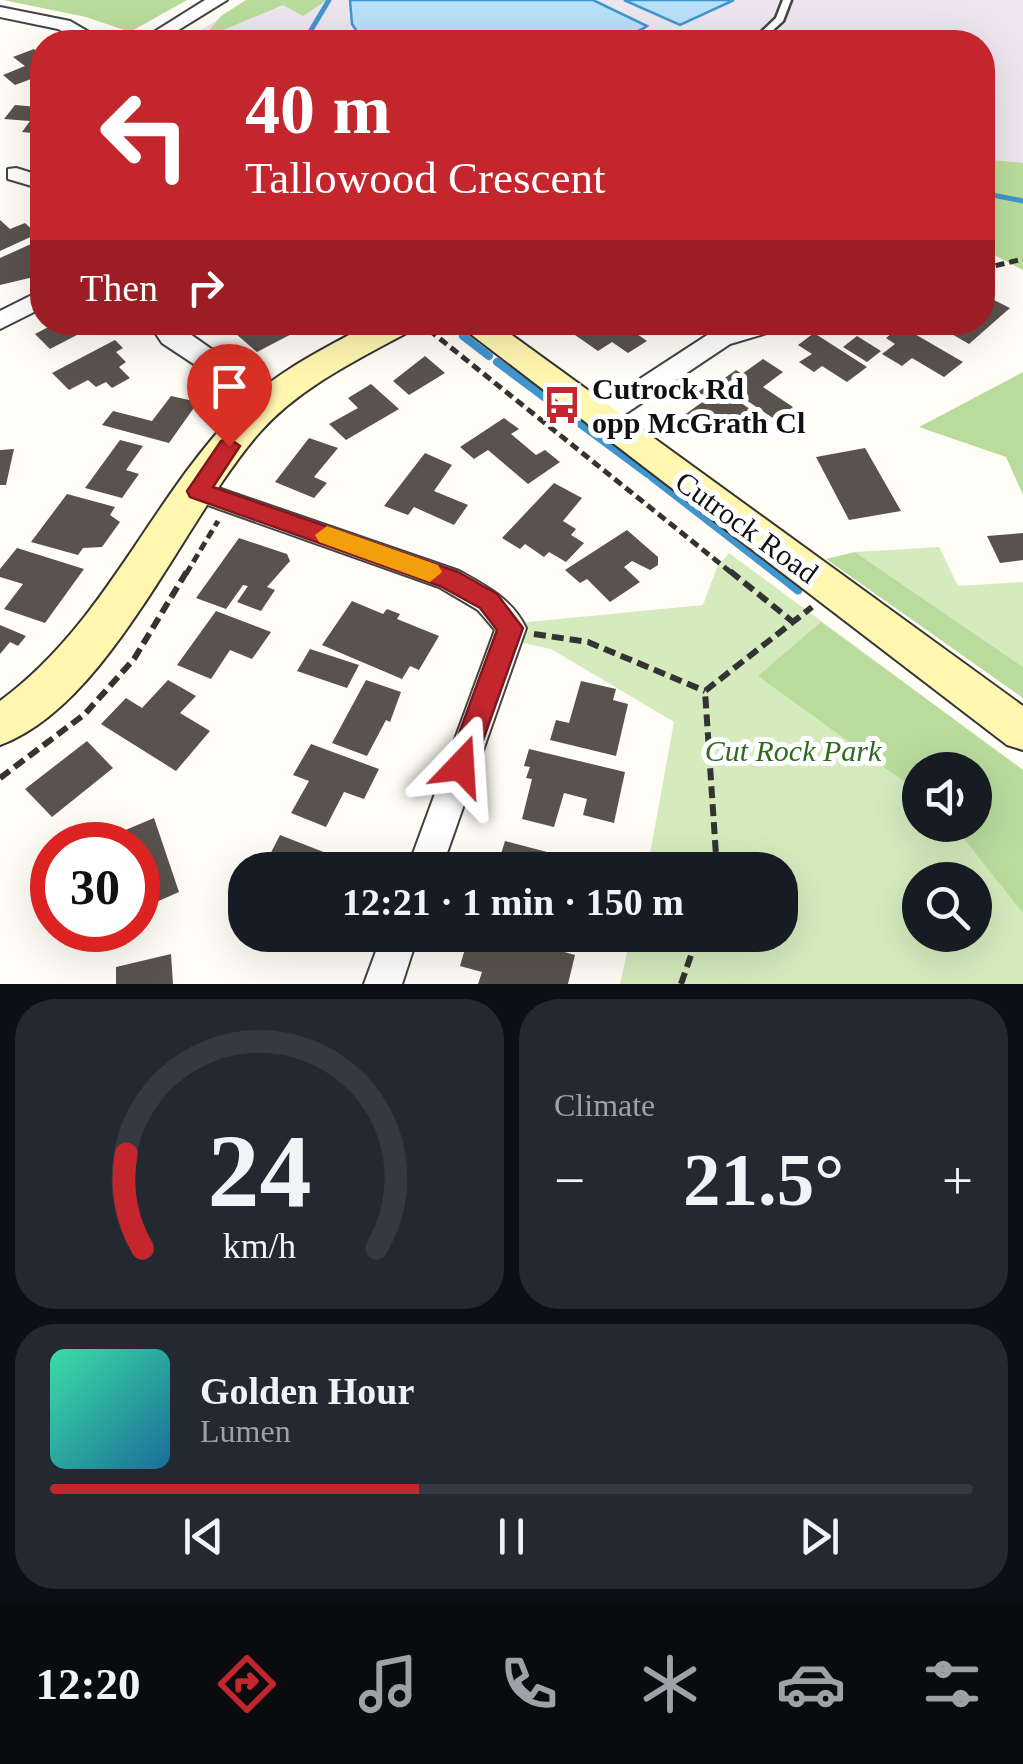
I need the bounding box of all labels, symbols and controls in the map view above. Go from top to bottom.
icon: left [80,70,210,200]
text: 40 m [245,71,391,148]
text: Tallowood Crescent [245,153,606,203]
icon: right [178,260,233,315]
text: Then [80,267,158,309]
pin [187,344,272,447]
icon: arrive [202,359,257,414]
place label: Cutrock Rd opp McGrath Cl [592,372,805,439]
bus stop icon: Cutrock Rd opp McGrath Cl [541,384,583,426]
street label: Cutrock Road [670,464,824,590]
position arrow [409,714,513,818]
park label: Cut Rock Park [705,734,882,767]
map controls [902,752,992,952]
button: sound [902,752,992,842]
speed limit sign: 30 [30,822,160,952]
button: search [902,862,992,952]
text: 12:21 · 1 min · 150 m [342,881,684,923]
text: Climate [554,1087,655,1123]
text: 24 [208,1113,312,1228]
text: 21.5° [683,1138,844,1221]
text: − [554,1150,585,1211]
text: + [942,1150,973,1211]
text: km/h [223,1226,296,1266]
text: Golden Hour [200,1370,414,1412]
text: Lumen [200,1413,291,1449]
icon: previous [176,1509,231,1564]
icon: pause [484,1509,539,1564]
icon: next [792,1509,847,1564]
icon: directions [212,1649,282,1719]
icon: music [353,1649,423,1719]
icon: phone [494,1649,564,1719]
icon: climate [635,1649,705,1719]
icon: car [776,1649,846,1719]
icon: filters [917,1649,987,1719]
text: 12:20 [36,1659,141,1709]

